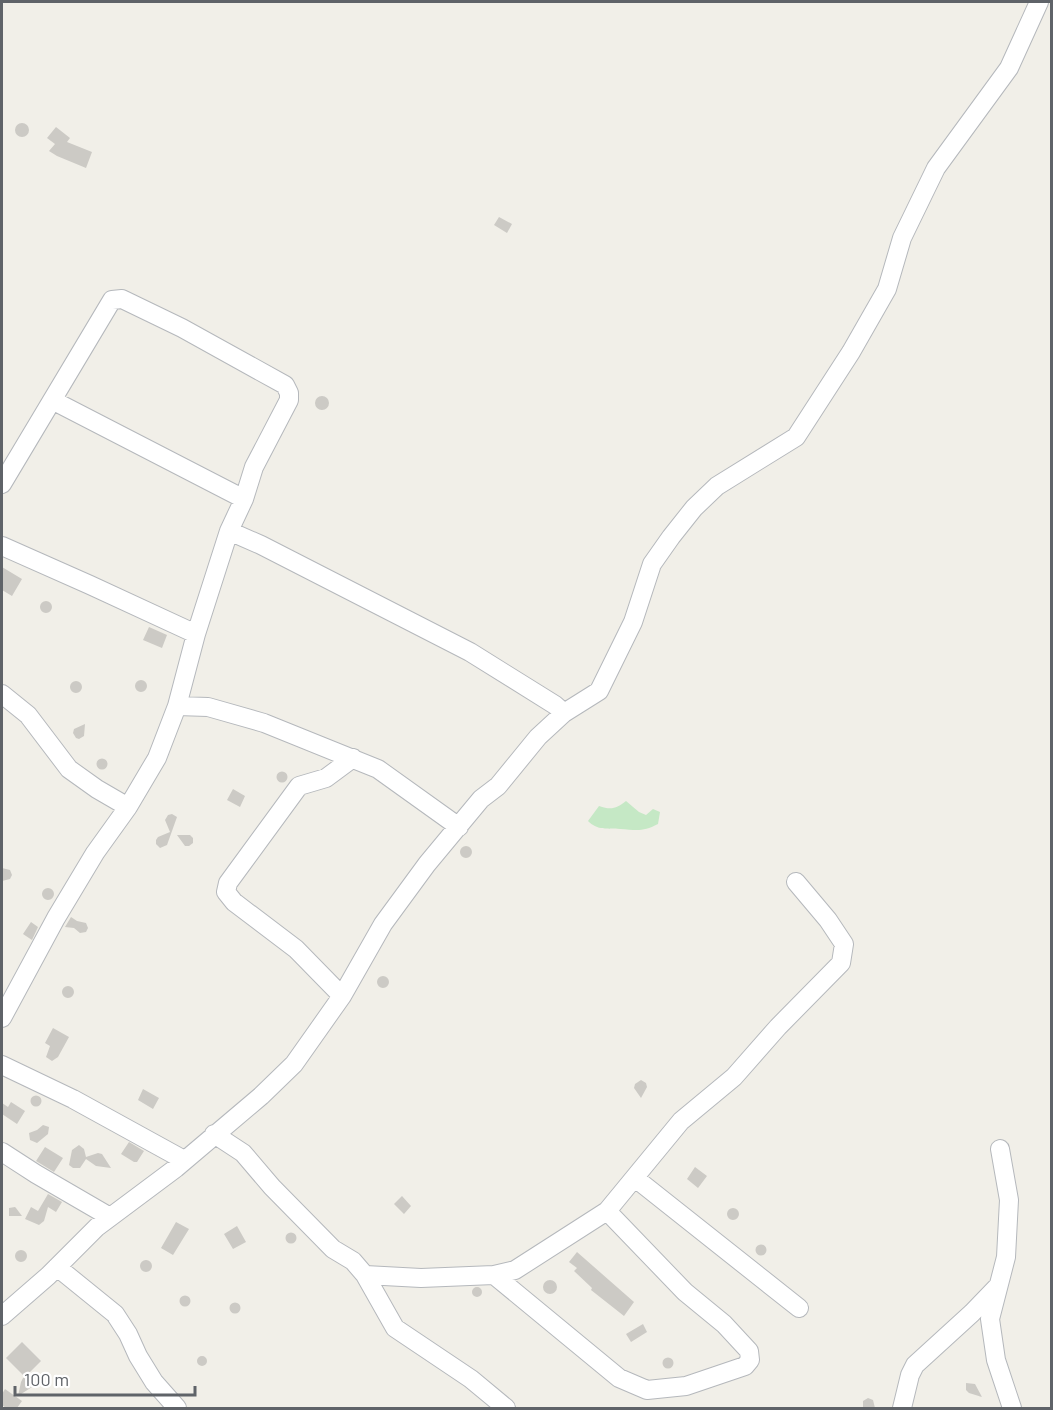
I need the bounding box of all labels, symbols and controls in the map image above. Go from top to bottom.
scale bar [15,1359,195,1397]
text: 100 m [24,1368,69,1390]

